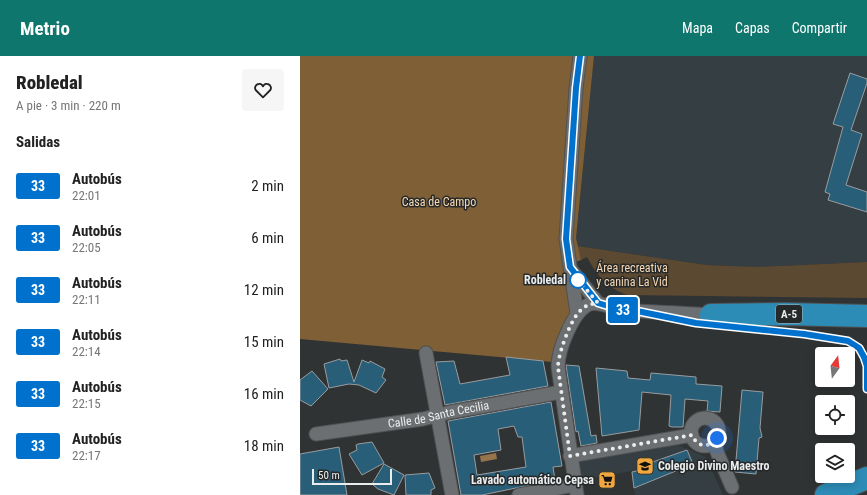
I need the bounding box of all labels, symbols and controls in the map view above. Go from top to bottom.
text: Metrio [20,17,70,40]
text: Mapa [682,20,713,36]
text: Capas [735,20,770,36]
text: Compartir [792,20,847,36]
button: heart [242,69,284,111]
text: Robledal [16,71,83,94]
text: A pie · 3 min · 220 m [16,98,121,113]
text: Salidas [16,133,60,151]
text: Autobús [72,170,122,188]
text: 2 min [251,177,284,195]
text: 33 [31,178,45,194]
text: 22:01 [72,188,101,203]
park label: Casa de Campo [402,195,476,209]
text: Autobús [72,222,122,240]
text: 6 min [251,229,284,247]
text: 33 [31,230,45,246]
text: 22:05 [72,240,101,255]
park label: Área recreativa y canina La Vid [596,260,668,289]
marker: Robledal [569,271,587,289]
place label: Robledal [524,273,566,287]
text: Autobús [72,274,122,292]
text: 12 min [244,281,284,299]
text: 33 [31,282,45,298]
text: 22:11 [72,292,101,307]
line badge: 33 [605,297,641,323]
text: 33 [616,302,630,318]
road number: A-5 [776,305,802,323]
text: Autobús [72,326,122,344]
text: 15 min [244,333,284,351]
text: 33 [31,334,45,350]
text: 22:14 [72,344,101,359]
north arrow [815,347,855,387]
map controls [815,347,855,483]
text: Autobús [72,378,122,396]
text: 16 min [244,385,284,403]
text: 33 [31,386,45,402]
button: locate [815,395,855,435]
text: 22:15 [72,396,101,411]
street label: Calle de Santa Cecilia [387,398,490,431]
your location [707,428,727,448]
text: Autobús [72,430,122,448]
text: 18 min [244,437,284,455]
text: 33 [31,438,45,454]
button: layers [815,443,855,483]
text: 22:17 [72,448,101,463]
school or university icon: Colegio Divino Maestro [635,456,655,476]
place label: Colegio Divino Maestro [658,459,770,473]
scale bar [312,467,392,486]
text: 50 m [318,469,340,482]
supermarket icon: Lavado automático Cepsa [597,470,617,490]
place label: Lavado automático Cepsa [471,473,594,487]

